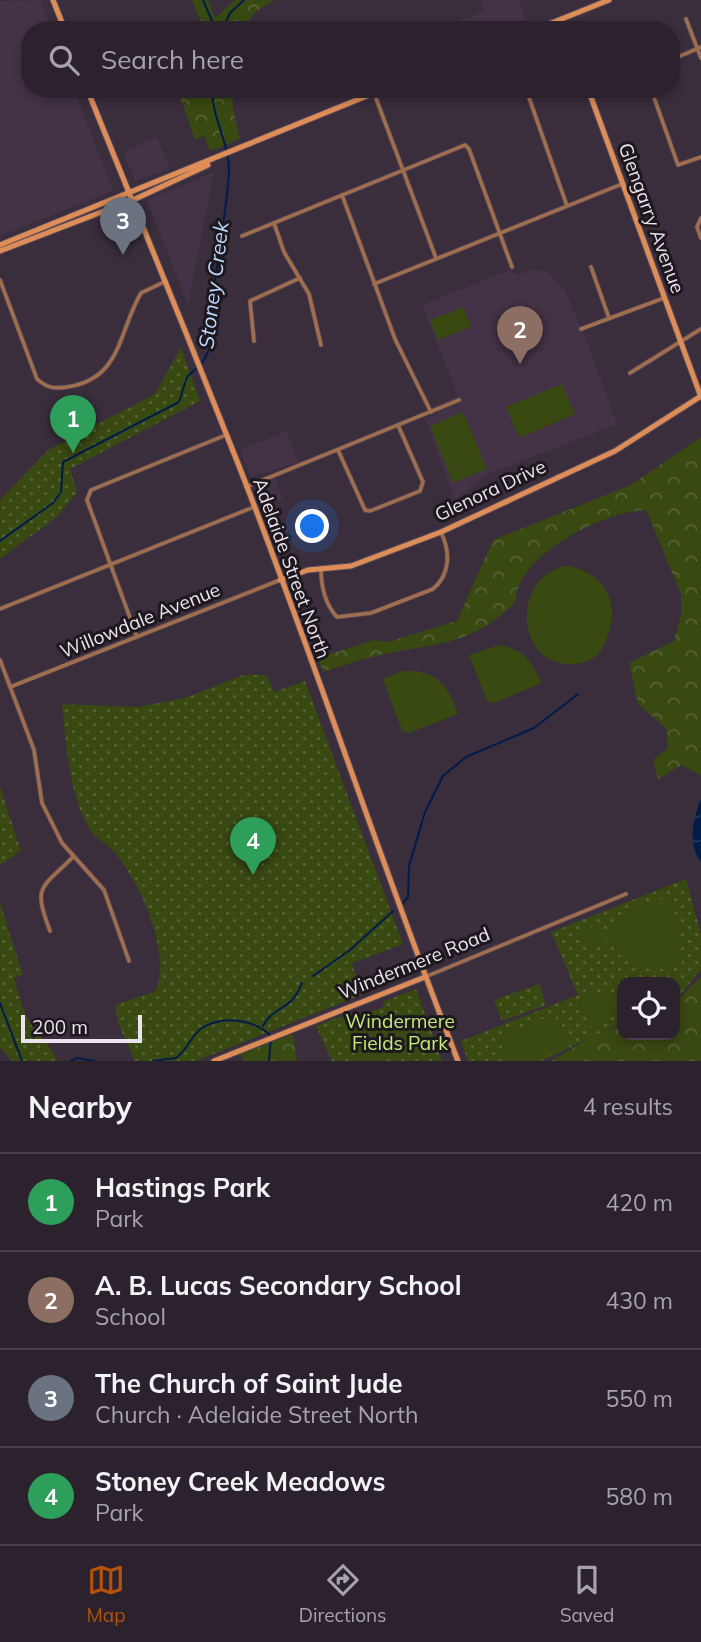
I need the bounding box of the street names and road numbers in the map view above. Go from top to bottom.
street label: Glengarry Avenue [614,139,690,297]
street label: Glenora Drive [431,454,549,526]
street label: Adelaide Street North [248,474,336,662]
street label: Willowdale Avenue [56,577,224,663]
street label: Windermere Road [335,922,493,1004]

